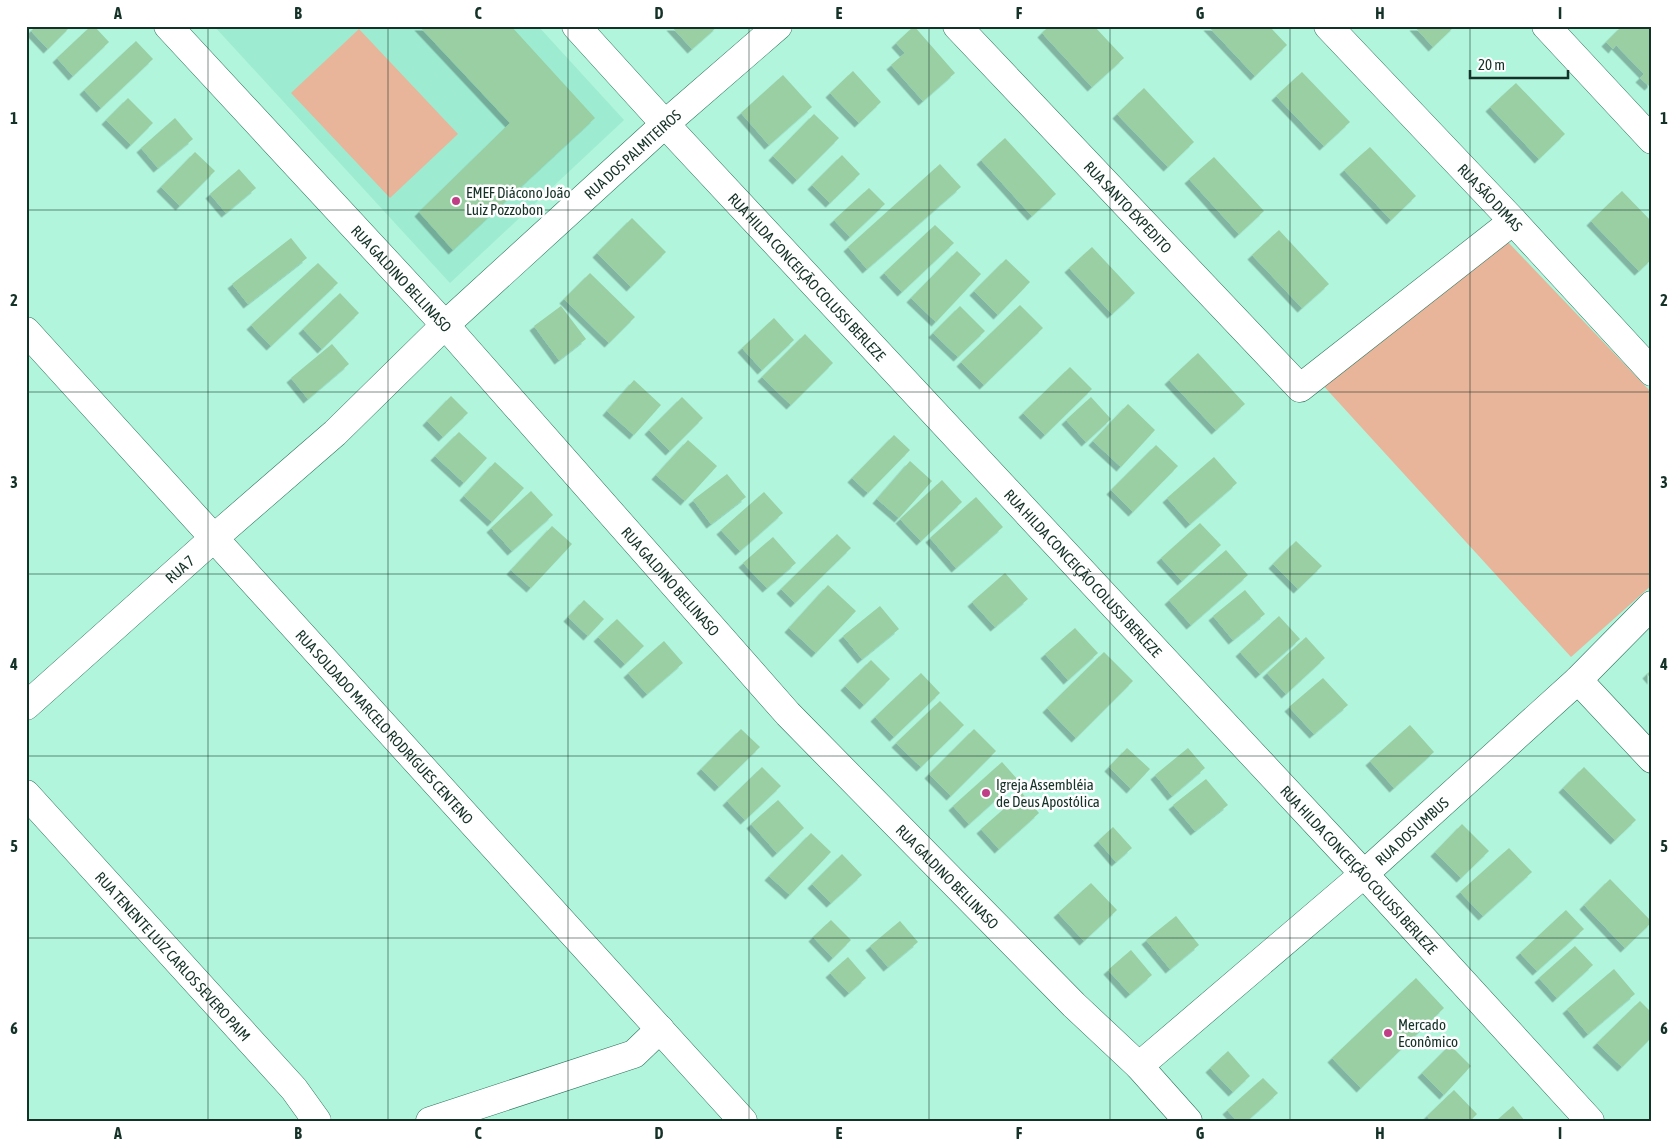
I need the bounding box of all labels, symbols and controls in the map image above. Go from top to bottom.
text: A [113,4,122,22]
text: B [294,4,302,22]
text: C [474,4,482,22]
text: D [655,4,664,22]
text: E [836,4,843,22]
text: F [1016,4,1023,22]
text: G [1196,4,1205,22]
text: H [1375,4,1385,22]
text: I [1558,4,1562,22]
scale bar [1470,48,1568,80]
text: 20 m [1478,56,1505,73]
street label: RUA DOS PALMITEIROS [580,106,684,202]
text: 1 [10,109,18,127]
text: 1 [1660,109,1668,127]
street label: RUA SANTO EXPEDITO [1081,157,1176,256]
street label: RUA SÃO DIMAS [1455,160,1526,234]
place label: EMEF Diácono João Luiz Pozzobon [466,184,571,218]
street label: RUA HILDA CONCEIÇÃO COLUSSI BERLEZE [725,189,890,364]
marker: EMEF Diácono João Luiz Pozzobon [450,195,462,207]
street label: RUA GALDINO BELLINASO [348,222,455,335]
text: 2 [10,291,18,309]
text: 2 [1660,291,1668,309]
text: 3 [10,473,18,491]
text: 3 [1660,473,1668,491]
street label: RUA HILDA CONCEIÇÃO COLUSSI BERLEZE [1001,486,1166,661]
street label: RUA GALDINO BELLINASO [618,523,723,639]
street label: RUA 7 [162,551,198,586]
street label: RUA SOLDADO MARCELO RODRIGUES CENTENO [293,626,477,827]
text: 4 [9,655,18,673]
text: 4 [1659,655,1668,673]
place label: Igreja Assembléia de Deus Apostólica [996,776,1100,810]
street label: RUA HILDA CONCEIÇÃO COLUSSI BERLEZE [1277,782,1441,957]
marker: Igreja Assembléia de Deus Apostólica [980,787,992,799]
street label: RUA DOS UMBUS [1372,793,1452,868]
street label: RUA GALDINO BELLINASO [893,821,1003,932]
text: 5 [10,837,18,855]
text: 5 [1660,837,1668,855]
street label: RUA TENENTE LUIZ CARLOS SEVERO PAIM [92,868,254,1044]
place label: Mercado Econômico [1398,1016,1458,1050]
text: 6 [10,1019,18,1037]
text: 6 [1660,1019,1668,1037]
marker: Mercado Econômico [1382,1027,1394,1039]
text: A [113,1124,122,1142]
text: B [294,1124,302,1142]
text: C [474,1124,482,1142]
text: D [655,1124,664,1142]
text: E [836,1124,843,1142]
text: F [1016,1124,1023,1142]
text: G [1196,1124,1205,1142]
text: H [1375,1124,1385,1142]
text: I [1558,1124,1562,1142]

